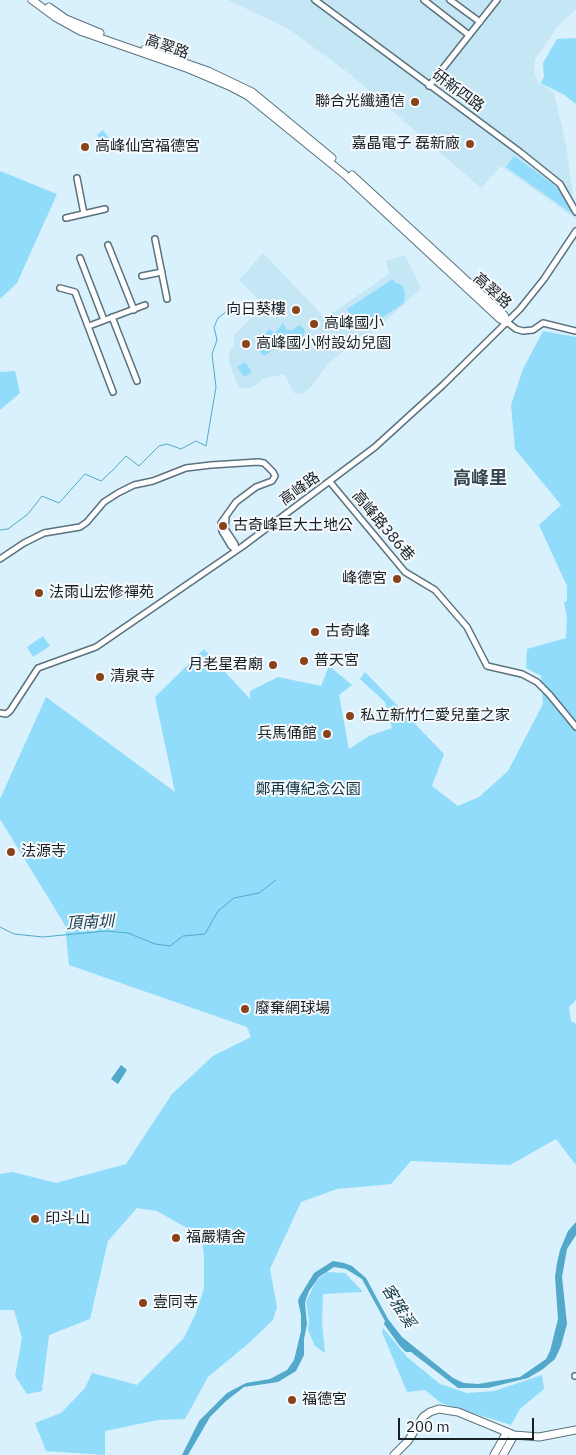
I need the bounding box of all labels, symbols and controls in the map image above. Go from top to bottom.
street label: 高翠路 [143,31,191,63]
street label: 研新四路 [428,66,488,116]
place label: 聯合光纖通信 [315,93,405,111]
marker: 聯合光纖通信 [409,96,421,108]
place label: 嘉晶電子 磊新廠 [351,135,460,153]
place label: 高峰仙宮福德宮 [95,138,200,156]
marker: 嘉晶電子 磊新廠 [464,138,476,150]
marker: 高峰仙宮福德宮 [79,141,91,153]
street label: 高翠路 [469,269,515,313]
place label: 向日葵樓 [226,301,286,319]
marker: 向日葵樓 [290,304,302,316]
place label: 高峰國小 [324,315,384,333]
marker: 高峰國小 [308,318,320,330]
place label: 高峰國小附設幼兒園 [256,335,391,353]
marker: 高峰國小附設幼兒園 [240,338,252,350]
street label: 高峰路 [277,468,323,510]
district label: 高峰里 [453,468,507,490]
street label: 高峰路386巷 [348,487,418,565]
place label: 古奇峰巨大土地公 [233,517,353,535]
marker: 古奇峰巨大土地公 [217,520,229,532]
place label: 峰德宮 [342,570,387,588]
marker: 峰德宮 [391,573,403,585]
place label: 法雨山宏修禪苑 [49,584,154,602]
marker: 法雨山宏修禪苑 [33,587,45,599]
place label: 古奇峰 [325,623,370,641]
marker: 古奇峰 [309,626,321,638]
place label: 普天宮 [314,652,359,670]
marker: 普天宮 [298,655,310,667]
place label: 月老星君廟 [188,656,263,674]
marker: 月老星君廟 [267,659,279,671]
place label: 清泉寺 [110,668,155,686]
marker: 清泉寺 [94,671,106,683]
place label: 私立新竹仁愛兒童之家 [360,707,510,725]
marker: 私立新竹仁愛兒童之家 [344,710,356,722]
place label: 兵馬俑館 [257,725,317,743]
marker: 兵馬俑館 [321,728,333,740]
park label: 鄭再傳紀念公園 [256,781,360,799]
place label: 法源寺 [21,843,66,861]
marker: 法源寺 [5,846,17,858]
water label: 頂南圳 [66,912,114,934]
place label: 廢棄網球場 [255,1000,330,1018]
marker: 廢棄網球場 [239,1003,251,1015]
place label: 印斗山 [45,1210,90,1228]
marker: 印斗山 [29,1213,41,1225]
place label: 福嚴精舍 [186,1229,246,1247]
marker: 福嚴精舍 [170,1232,182,1244]
water label: 客雅溪 [377,1281,419,1331]
place label: 壹同寺 [153,1294,198,1312]
marker: 壹同寺 [137,1297,149,1309]
place label: 福德宮 [302,1391,347,1409]
marker: 福德宮 [286,1394,298,1406]
scale bar [401,1408,537,1440]
text: 200 m [406,1417,450,1436]

